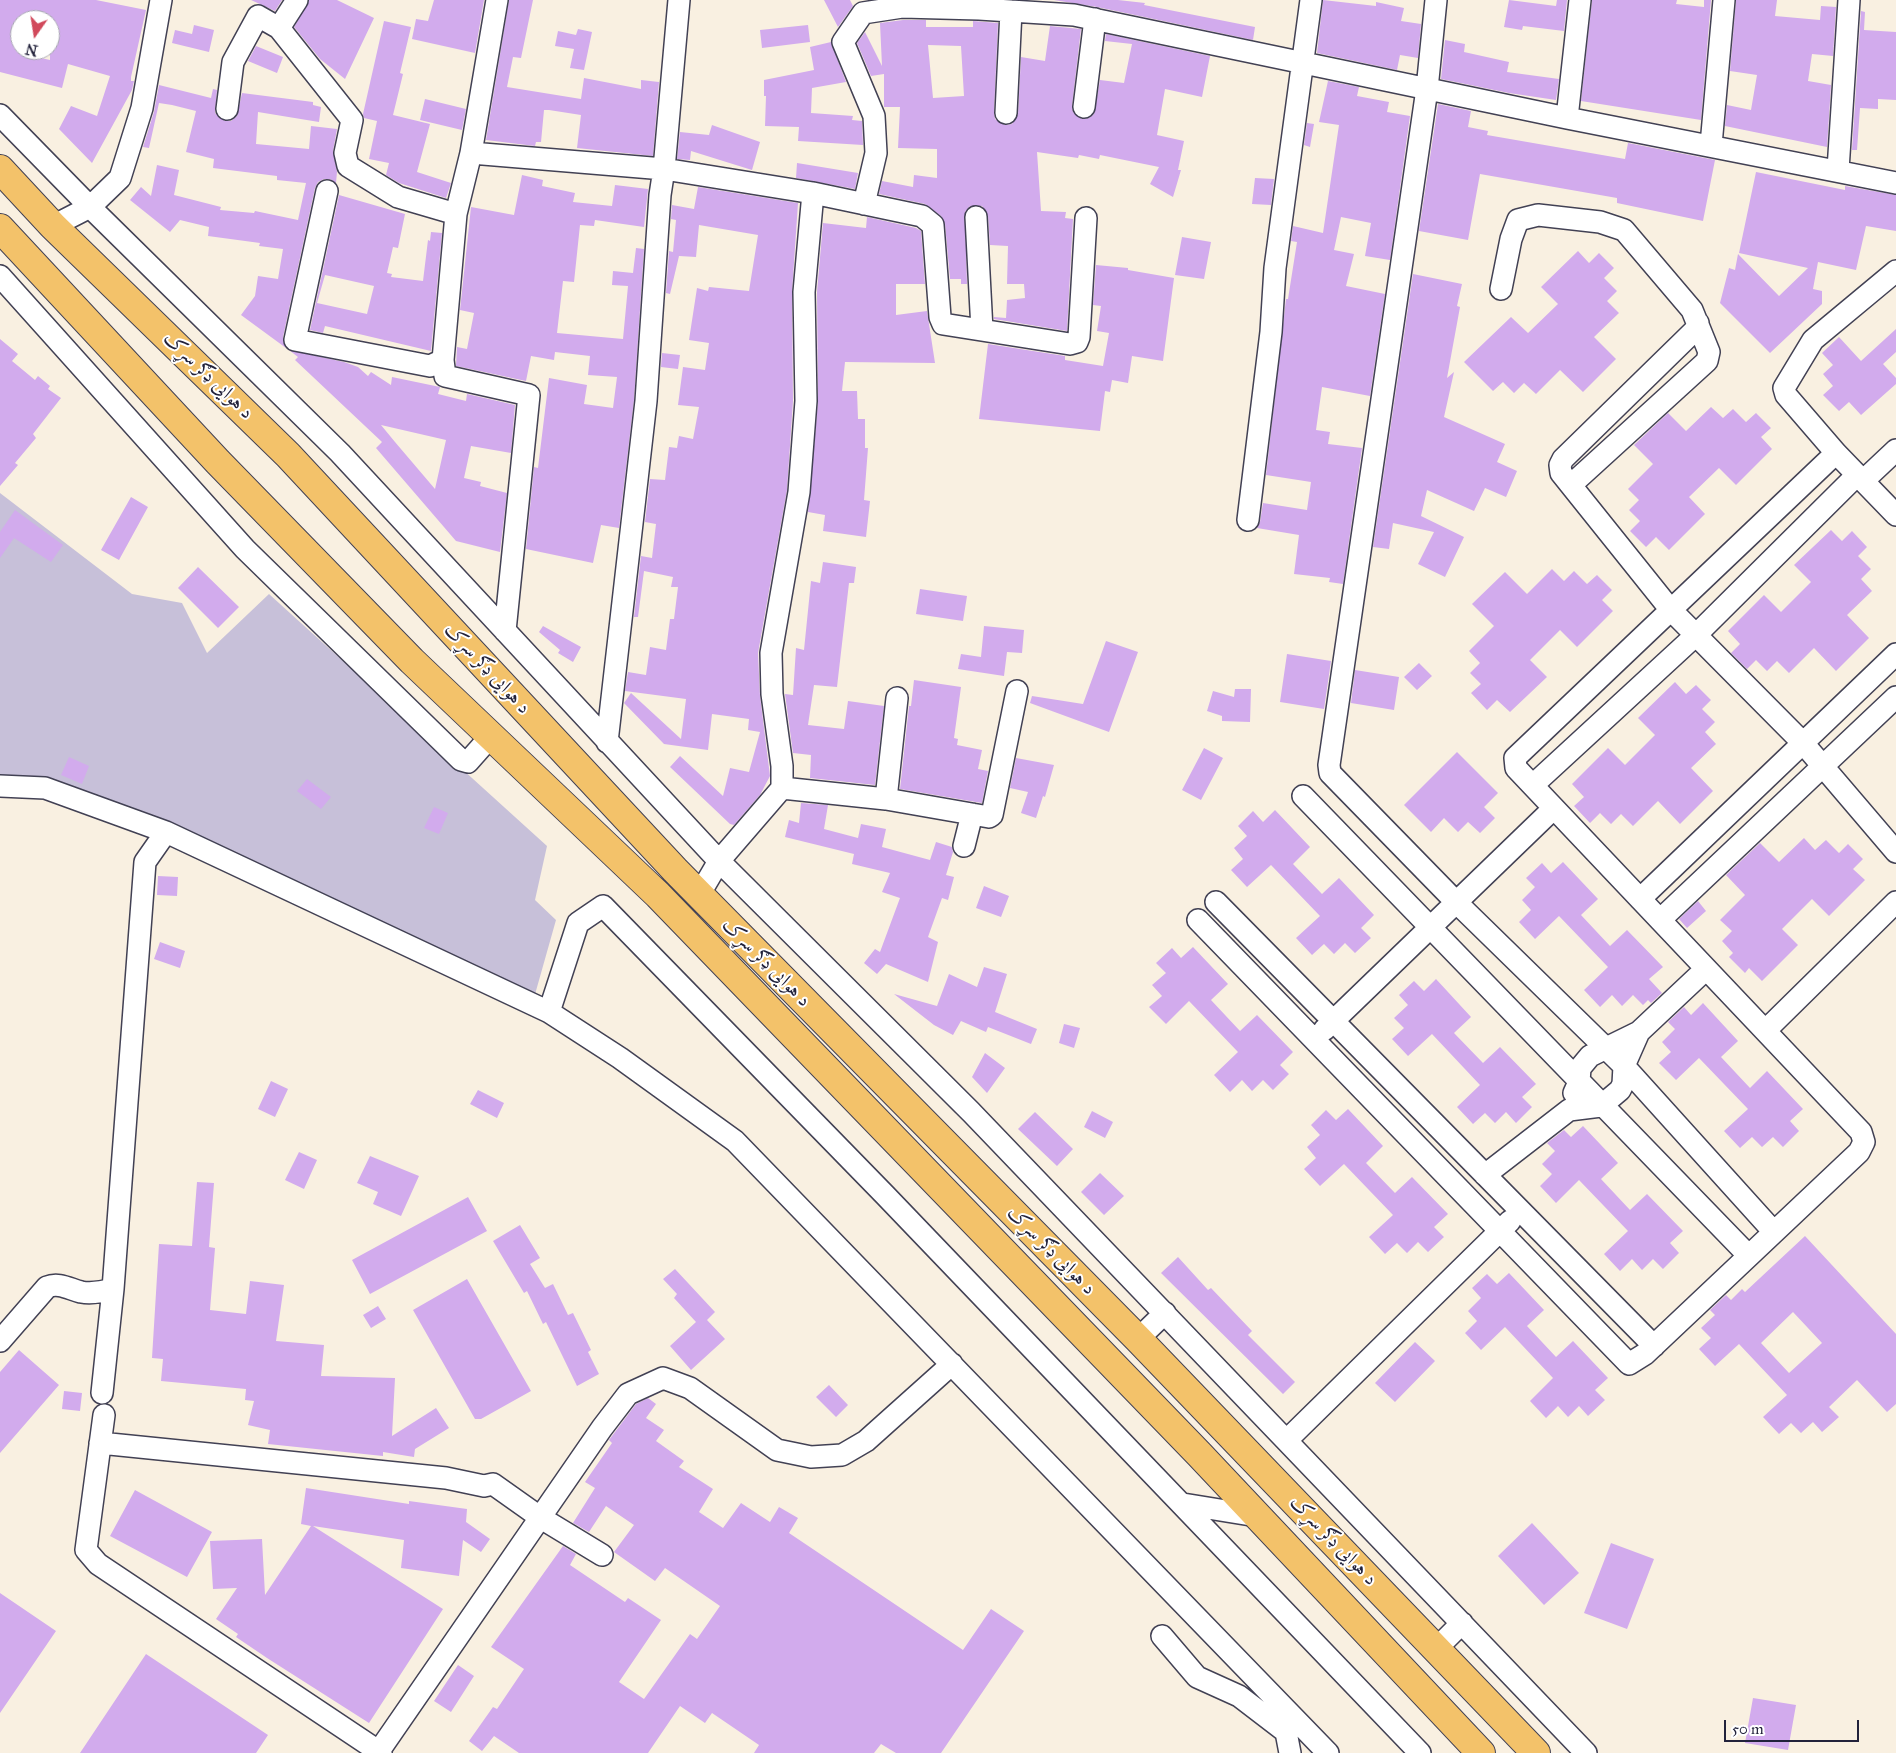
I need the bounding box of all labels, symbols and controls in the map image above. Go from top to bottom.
north arrow [10,10,60,60]
text: N [24,40,39,59]
street label: د هوایی ډګر سړک [158,327,258,425]
street label: د هوایی ډګر سړک [439,618,535,720]
street label: د هوایی ډګر سړک [717,914,815,1012]
street label: د هوایی ډګر سړک [1002,1202,1100,1300]
street label: د هوایی ډګر سړک [1284,1491,1382,1591]
scale bar [1726,1710,1861,1742]
text: 50 m [1732,1720,1764,1738]

